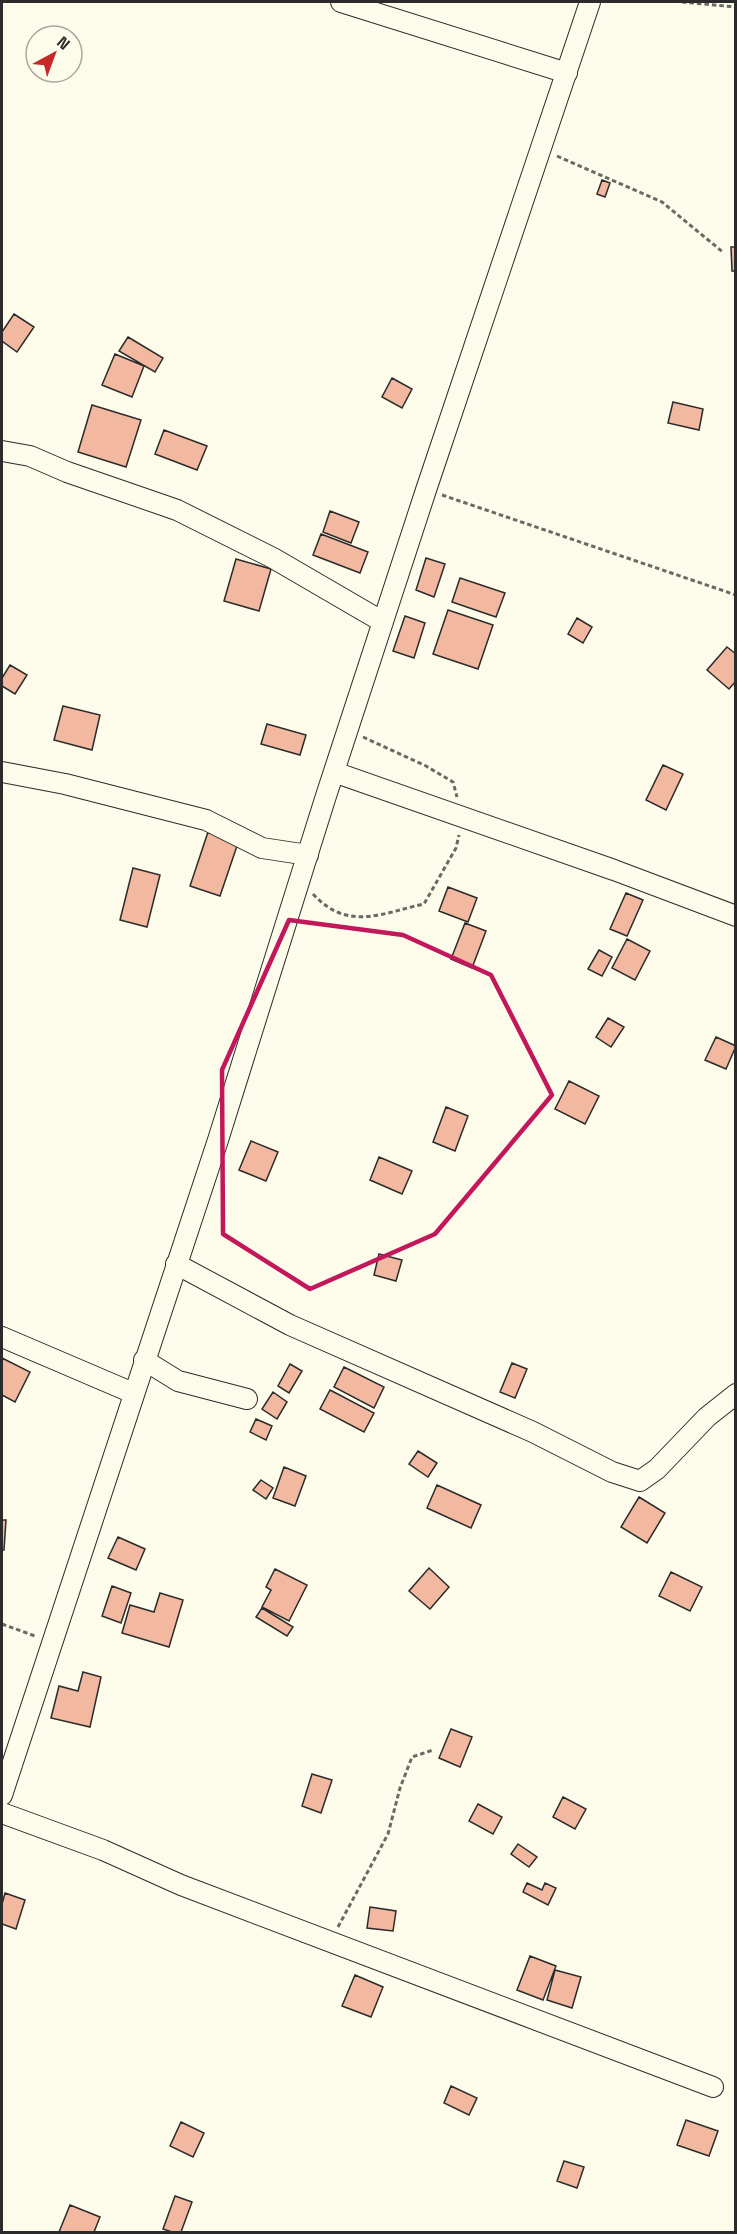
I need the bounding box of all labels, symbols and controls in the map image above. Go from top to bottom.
north arrow [24,24,84,84]
text: N [53,32,74,55]

